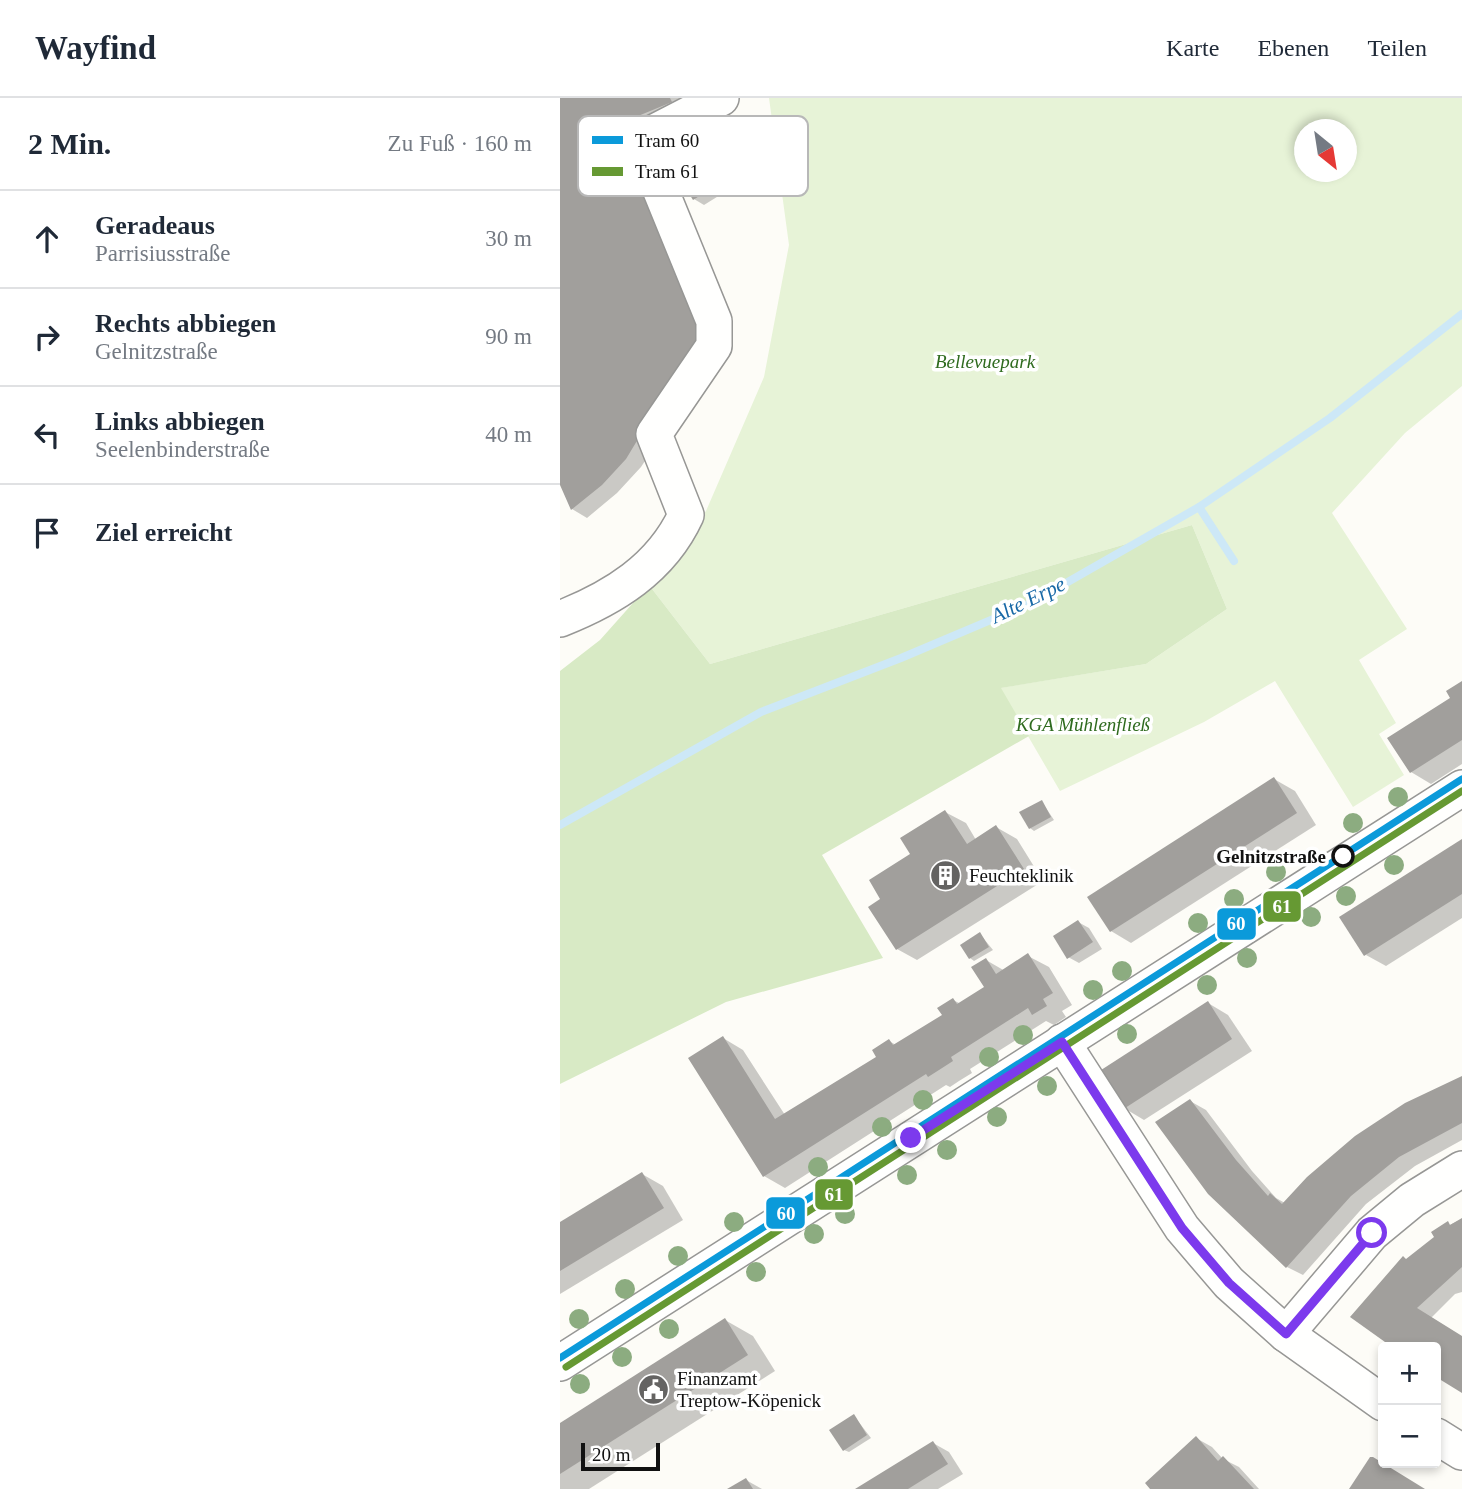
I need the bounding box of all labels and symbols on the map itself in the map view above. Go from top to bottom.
legend [578,116,808,196]
north arrow [1294,119,1357,182]
text: Tram 60 [635,130,699,151]
text: Tram 61 [635,161,699,182]
park label: Bellevuepark [935,351,1036,372]
water label: Alte Erpe [985,572,1069,629]
park label: KGA Mühlenfließ [1015,714,1151,735]
marker: Gelnitzstraße [1332,845,1354,867]
place label: Gelnitzstraße [1216,846,1326,867]
building icon: Feuchteklinik [929,858,963,892]
place label: Feuchteklinik [969,865,1074,886]
line badge: 61 [1262,890,1302,923]
text: 61 [1273,896,1292,917]
line badge: 60 [1216,907,1257,941]
text: 60 [1227,913,1246,934]
route end [895,1122,926,1153]
line badge: 61 [814,1178,854,1211]
text: 61 [825,1184,844,1205]
line badge: 60 [765,1196,806,1230]
text: 60 [777,1203,796,1224]
route start [1356,1217,1387,1248]
place label: Finanzamt Treptow-Köpenick [677,1368,821,1411]
public building icon: Finanzamt Treptow-Köpenick [637,1372,671,1406]
scale bar [581,1440,660,1472]

